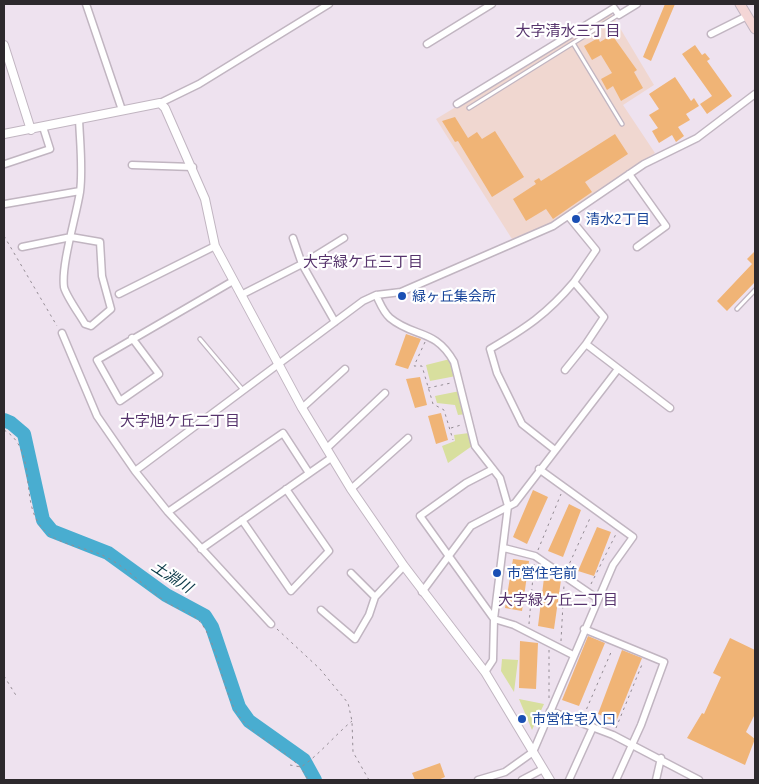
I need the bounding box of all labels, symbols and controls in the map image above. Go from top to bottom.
district label: 大字清水三丁目 [516,22,620,40]
place label: 清水2丁目 [586,211,650,227]
marker: 清水2丁目 [570,213,582,225]
district label: 大字緑ケ丘三丁目 [303,253,423,271]
place label: 緑ヶ丘集会所 [412,288,496,304]
marker: 緑ヶ丘集会所 [396,290,408,302]
district label: 大字旭ケ丘二丁目 [120,412,240,430]
water label: 土淵川 [148,557,196,597]
place label: 市営住宅前 [507,565,577,581]
marker: 市営住宅前 [491,567,503,579]
district label: 大字緑ケ丘二丁目 [498,591,618,609]
place label: 市営住宅入口 [532,711,616,727]
marker: 市営住宅入口 [516,713,528,725]

